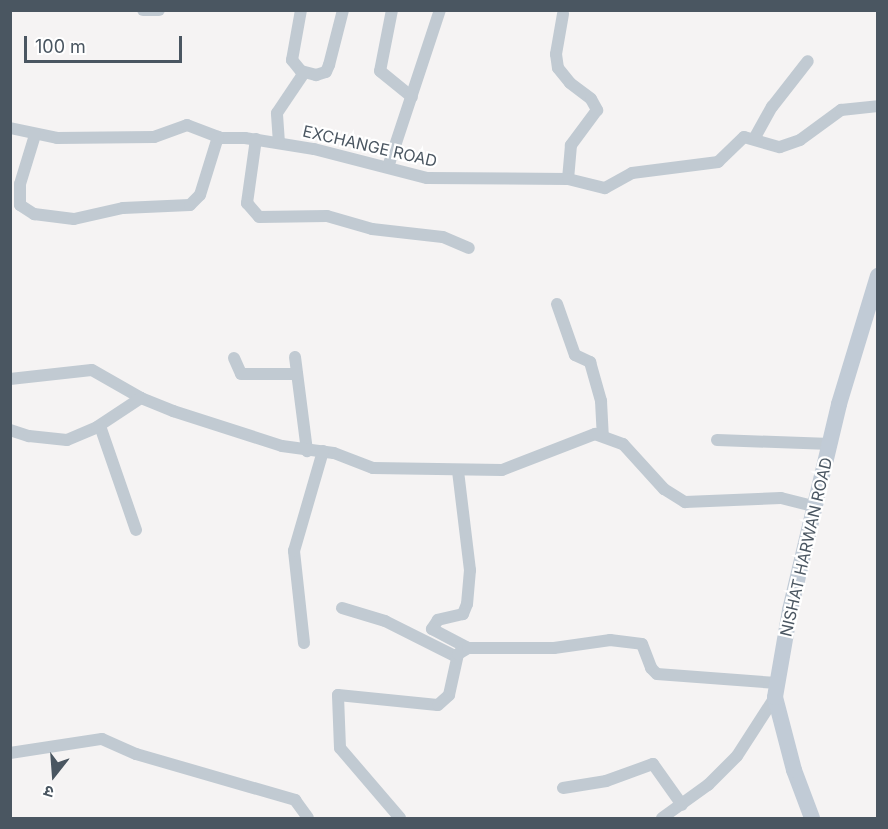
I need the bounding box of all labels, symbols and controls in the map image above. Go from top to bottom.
scale bar [27,24,184,62]
text: 100 m [35,36,86,57]
street label: EXCHANGE ROAD [301,121,439,171]
street label: NISHAT HARWAN ROAD [776,456,836,638]
north arrow [24,745,84,805]
text: उ [41,781,56,803]

